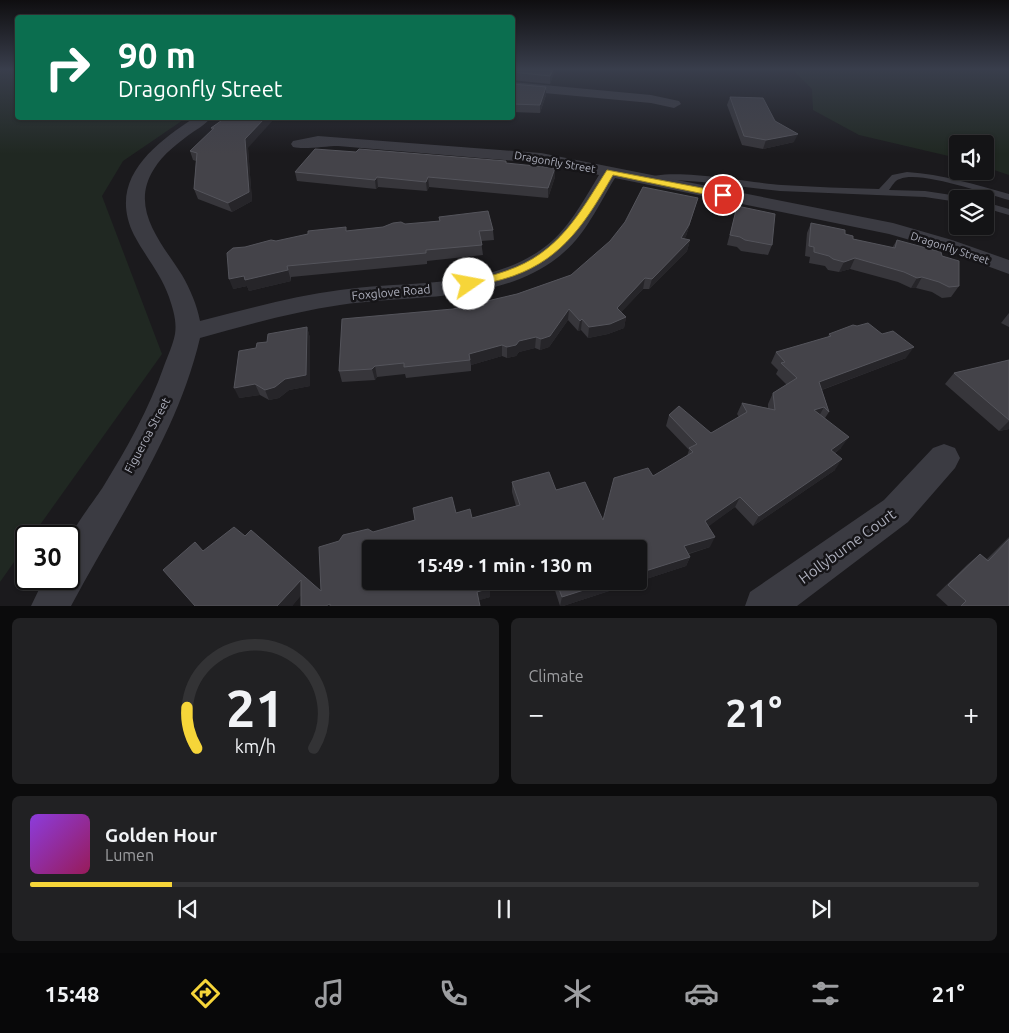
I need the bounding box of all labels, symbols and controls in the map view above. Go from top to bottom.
icon: right [35,35,100,100]
text: 90 m [118,35,196,75]
text: Dragonfly Street [118,76,282,101]
map controls [949,135,994,235]
button: sound [949,135,994,180]
street label: Dragonfly Street [513,149,597,175]
pin [702,174,744,216]
icon: arrive [709,181,737,209]
button: layers [949,190,994,235]
street label: Dragonfly Street [909,230,992,267]
position arrow [442,257,494,309]
street label: Foxglove Road [351,282,431,302]
street label: Figueroa Street [122,395,172,475]
street label: Hollyburne Court [795,505,899,587]
speed limit sign: 30 [15,525,80,590]
text: 15:49 · 1 min · 130 m [417,554,592,576]
text: Climate [529,667,584,685]
text: 21 [226,679,285,737]
text: 21° [726,692,782,734]
text: − [529,698,544,729]
text: + [963,698,979,729]
text: km/h [235,736,276,756]
text: Golden Hour [105,824,217,846]
text: Lumen [105,846,154,864]
icon: previous [174,895,202,923]
icon: pause [490,895,518,923]
icon: next [807,895,835,923]
icon: directions [188,976,223,1011]
icon: music [312,976,347,1011]
icon: phone [436,976,471,1011]
icon: climate [560,976,595,1011]
icon: car [684,976,719,1011]
icon: filters [808,976,843,1011]
text: 15:48 [44,981,100,1006]
text: 21° [932,981,964,1006]

